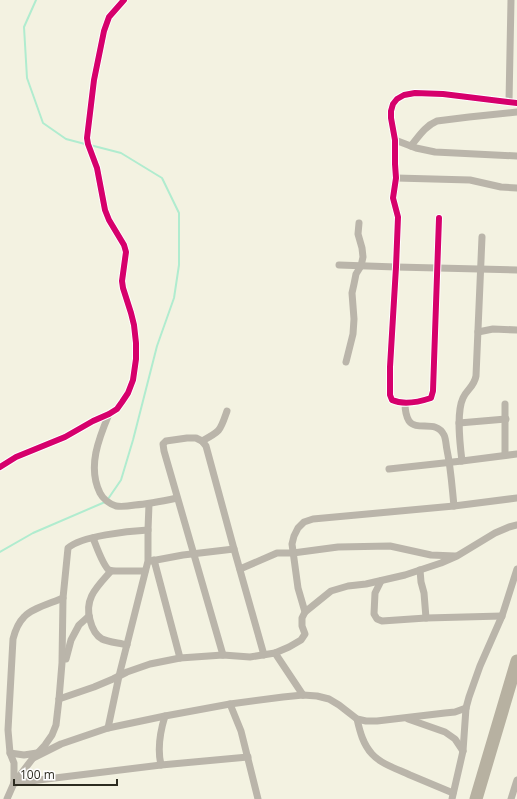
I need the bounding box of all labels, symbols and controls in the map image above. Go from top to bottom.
scale bar [14,761,117,787]
text: 100 m [20,766,55,783]

